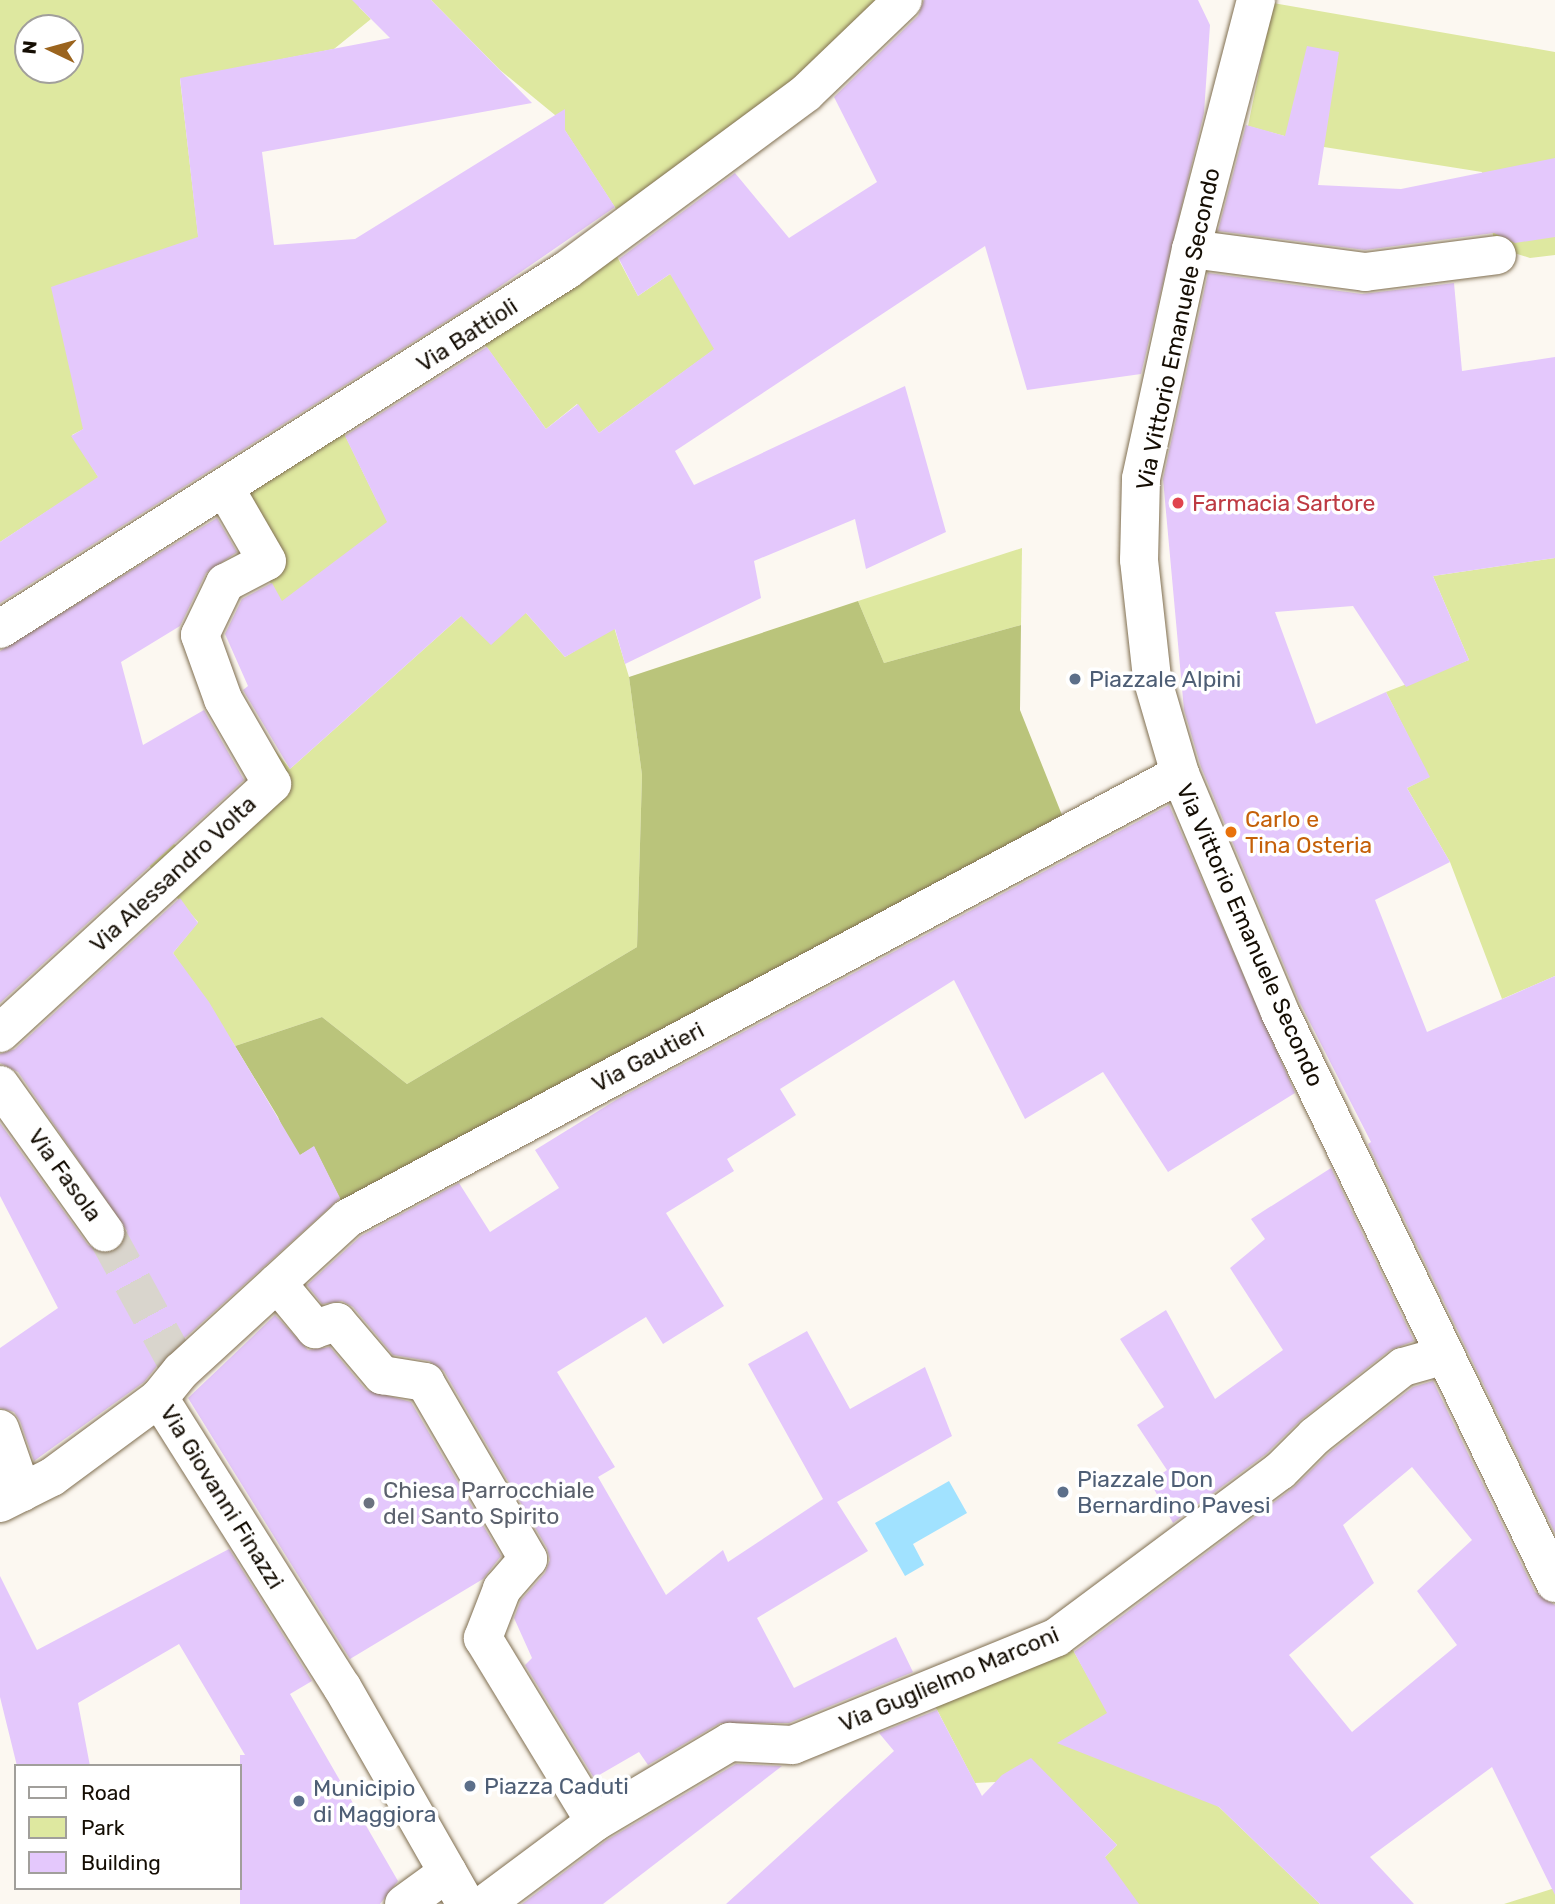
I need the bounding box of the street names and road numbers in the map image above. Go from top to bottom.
street label: Via Vittorio Emanuele Secondo [1130,165,1226,493]
street label: Via Battioli [411,292,523,378]
street label: Via Vittorio Emanuele Secondo [1170,779,1330,1091]
street label: Via Alessandro Volta [84,789,262,959]
street label: Via Gautieri [587,1016,709,1098]
street label: Via Fasola [22,1123,108,1227]
street label: Via Giovanni Finazzi [154,1400,290,1594]
street label: Via Guglielmo Marconi [835,1620,1063,1738]

